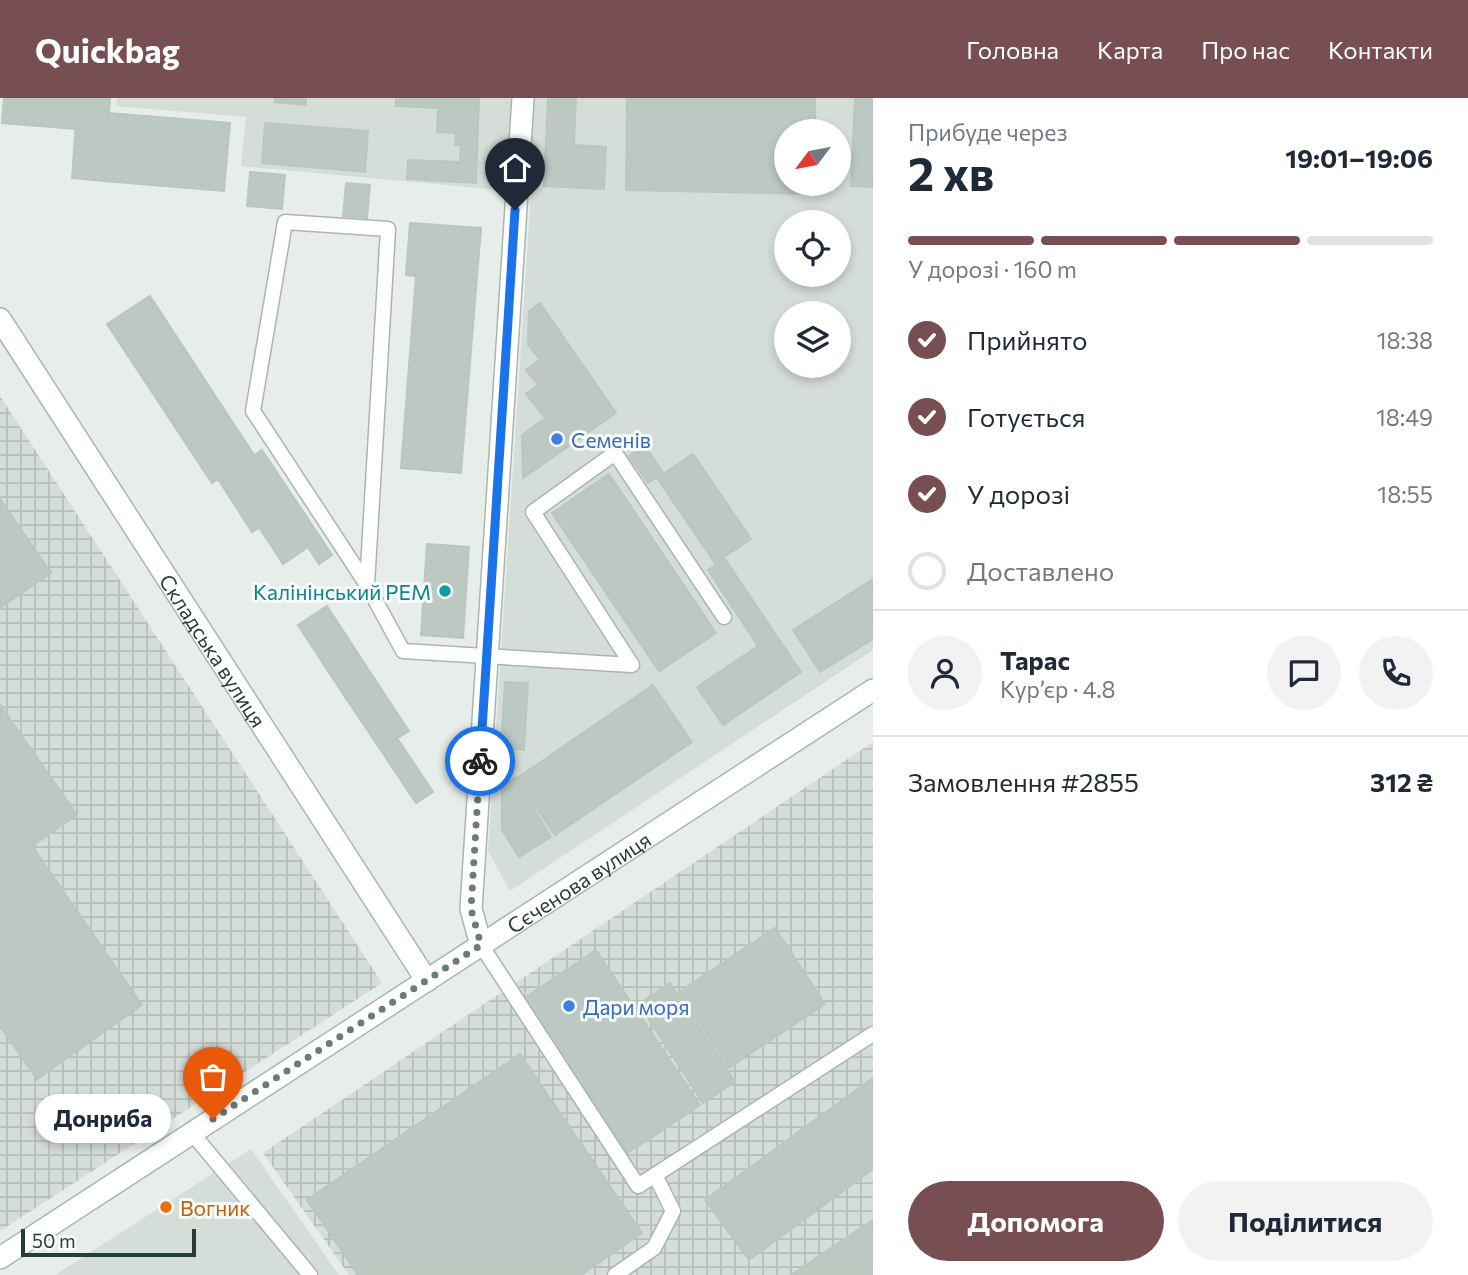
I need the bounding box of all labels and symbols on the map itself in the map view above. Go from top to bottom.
north arrow [774,119,850,196]
pin [485,138,545,210]
place label: Семенів [571,427,651,452]
marker: Семенів [549,431,565,447]
street label: Складська вулиця [155,569,272,731]
place label: Калінінський РЕМ [253,579,431,604]
marker: Калінінський РЕМ [437,583,453,599]
courier [445,726,515,796]
street label: Сєченова вулиця [502,826,655,938]
place label: Дари моря [583,994,689,1019]
marker: Дари моря [561,998,577,1014]
pin [183,1047,243,1119]
callout: Донриба [34,1094,171,1144]
place label: Вогник [180,1195,251,1220]
marker: Вогник [158,1199,174,1215]
scale bar [21,1226,196,1258]

